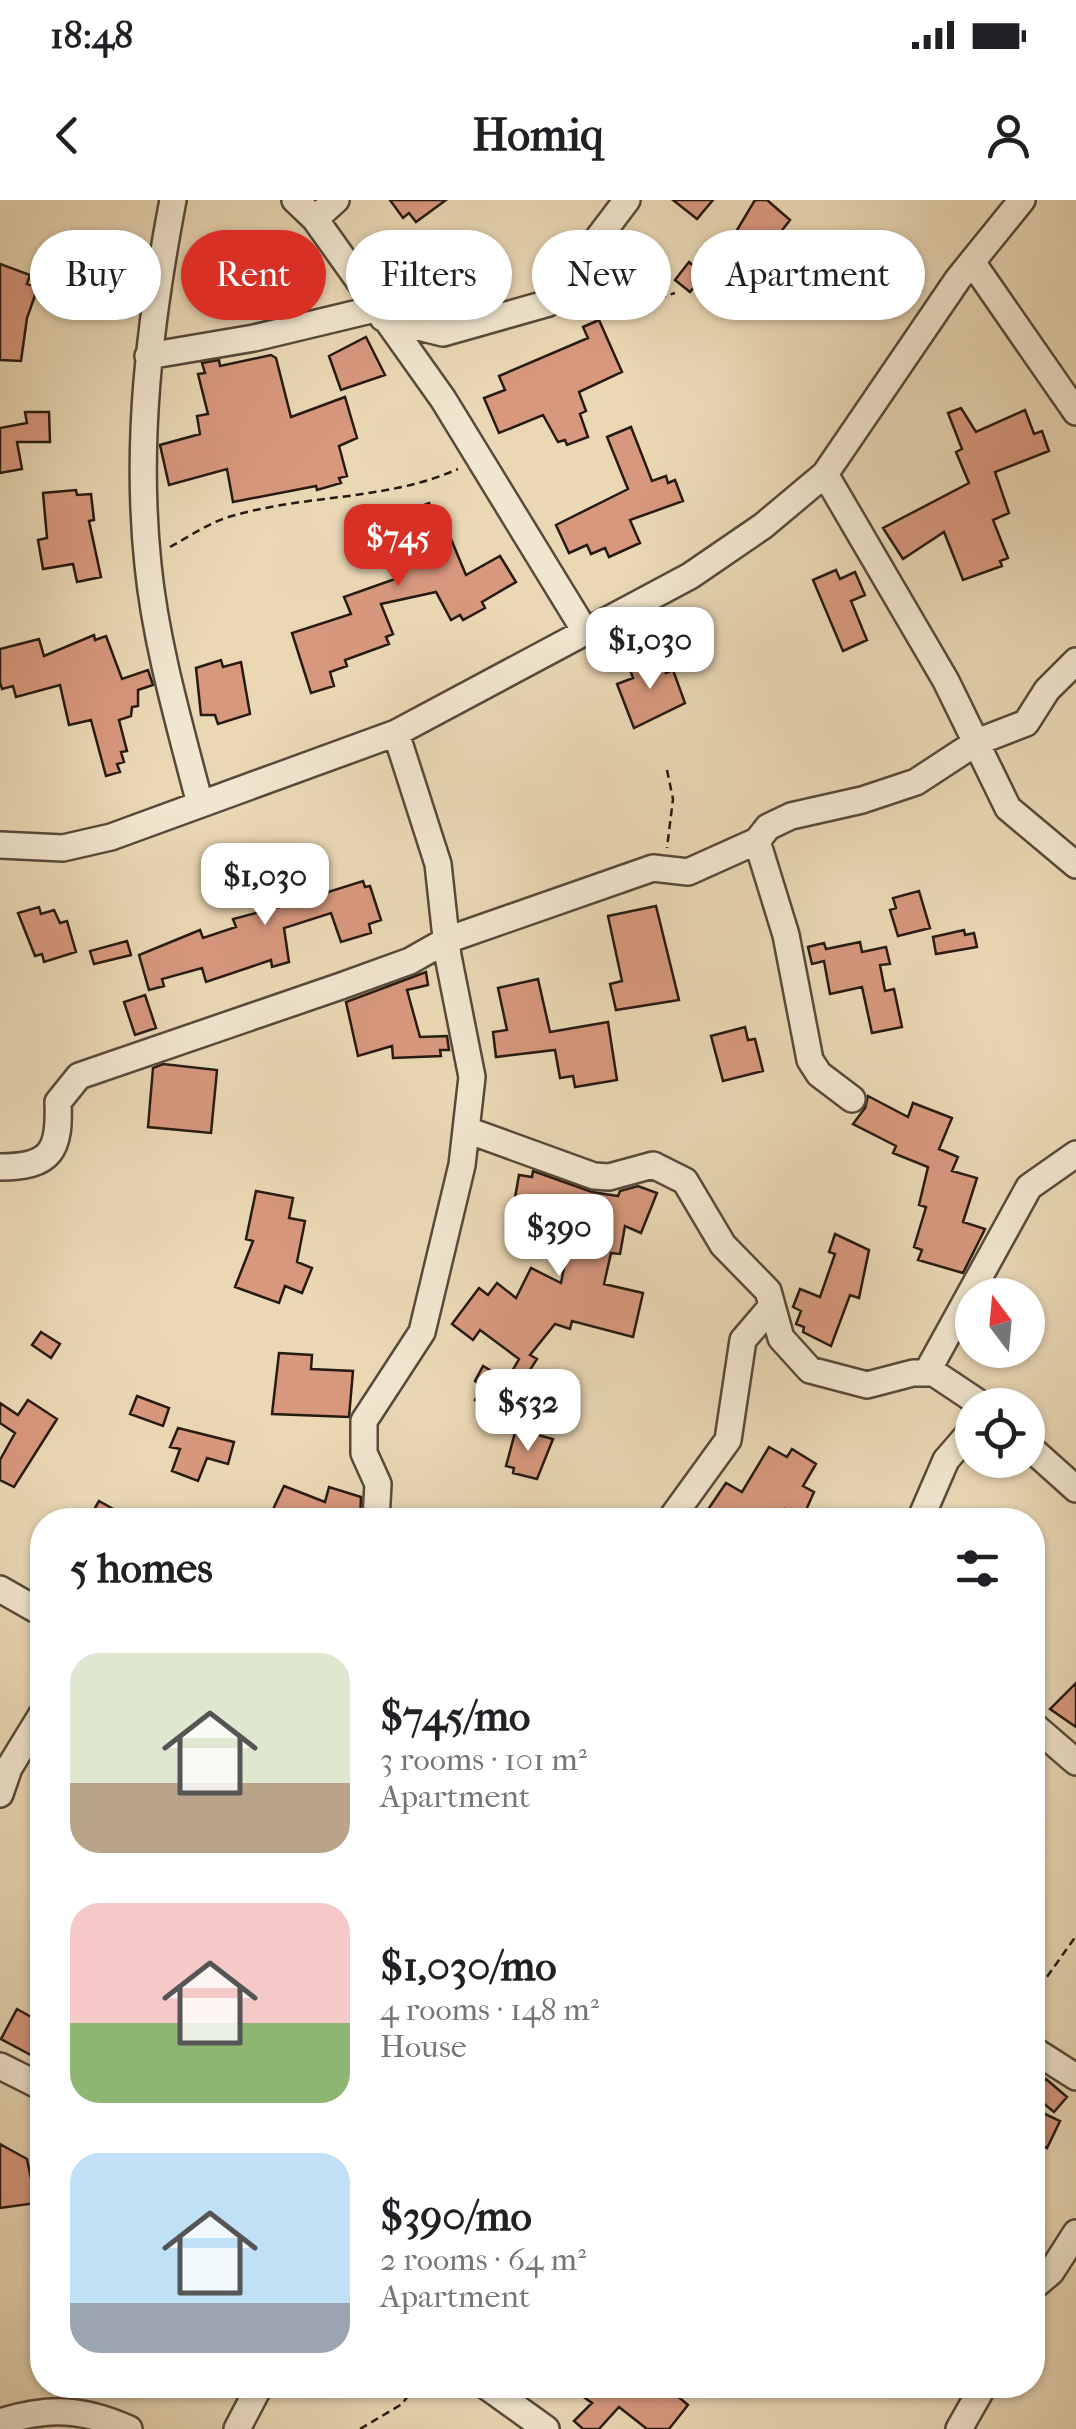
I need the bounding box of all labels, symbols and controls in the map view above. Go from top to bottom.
text: 18:48 [50,13,133,58]
icon: back [40,108,95,163]
icon: person [981,108,1036,163]
text: Homiq [472,109,604,162]
chip: Buy [30,230,161,320]
chip: Rent [181,230,326,320]
chip: Filters [346,230,512,320]
chip: New [532,230,671,320]
chip: Apartment [691,230,925,320]
pin: $745 [339,504,457,589]
text: $745 [366,518,430,555]
pin: $1,030 [569,607,731,692]
text: $1,030 [608,621,692,658]
pin: $1,030 [184,843,346,928]
text: $1,030 [223,857,307,894]
pin: $390 [500,1194,618,1279]
text: $390 [526,1208,592,1245]
north arrow [955,1278,1045,1368]
map controls [955,1278,1045,1478]
pin: $532 [469,1369,587,1454]
text: $532 [497,1383,559,1420]
button: locate [955,1388,1045,1478]
icon: filters [950,1541,1005,1596]
text: 5 homes [70,1544,213,1593]
text: $745/mo [380,1692,530,1741]
icon: home [150,1693,270,1813]
text: 3 rooms · 101 m² [380,1741,587,1778]
text: Apartment [380,1778,530,1815]
text: $1,030/mo [380,1942,557,1991]
icon: home [150,1943,270,2063]
text: 4 rooms · 148 m² [380,1991,599,2028]
text: House [380,2028,467,2065]
text: $390/mo [380,2192,532,2241]
icon: home [150,2193,270,2313]
text: 2 rooms · 64 m² [380,2241,586,2278]
text: Apartment [380,2278,530,2315]

